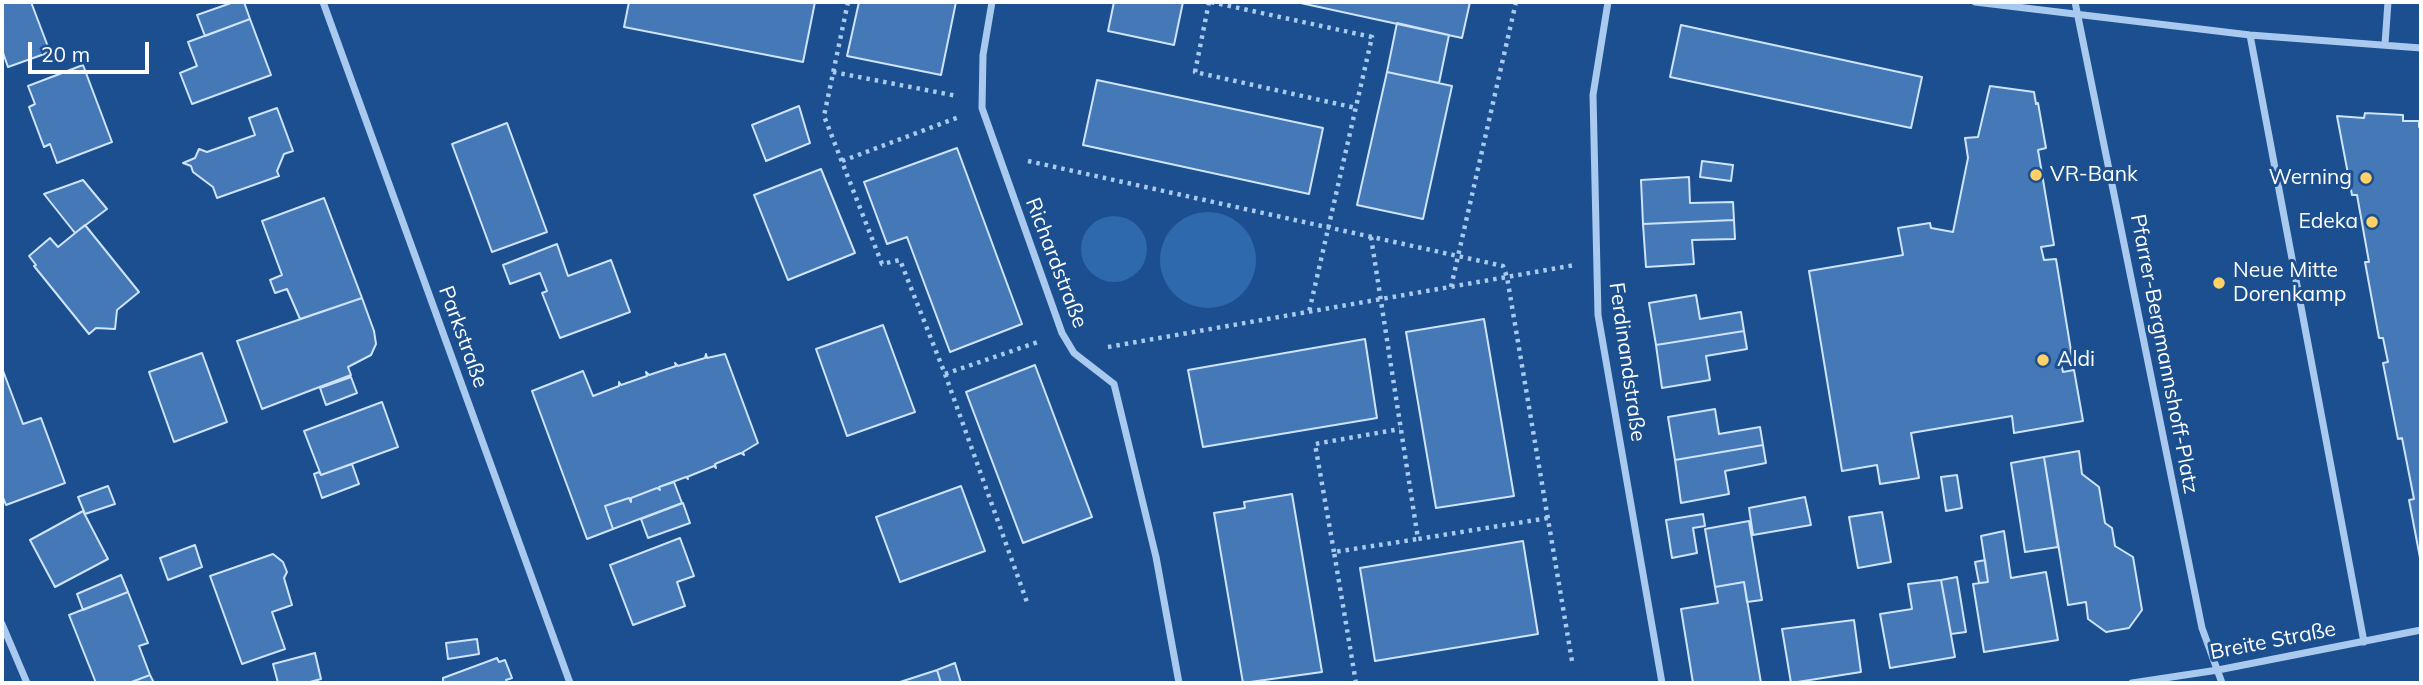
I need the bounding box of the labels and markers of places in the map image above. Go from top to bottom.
place label: VR-Bank [2050,162,2138,188]
place label: Werning [2269,165,2352,191]
marker: VR-Bank [2028,167,2044,183]
marker: Werning [2358,170,2374,186]
place label: Edeka [2298,209,2358,235]
marker: Edeka [2364,214,2380,230]
place label: Neue Mitte Dorenkamp [2233,258,2346,308]
marker: Neue Mitte Dorenkamp [2211,275,2227,291]
place label: Aldi [2057,347,2095,373]
marker: Aldi [2035,352,2051,368]

